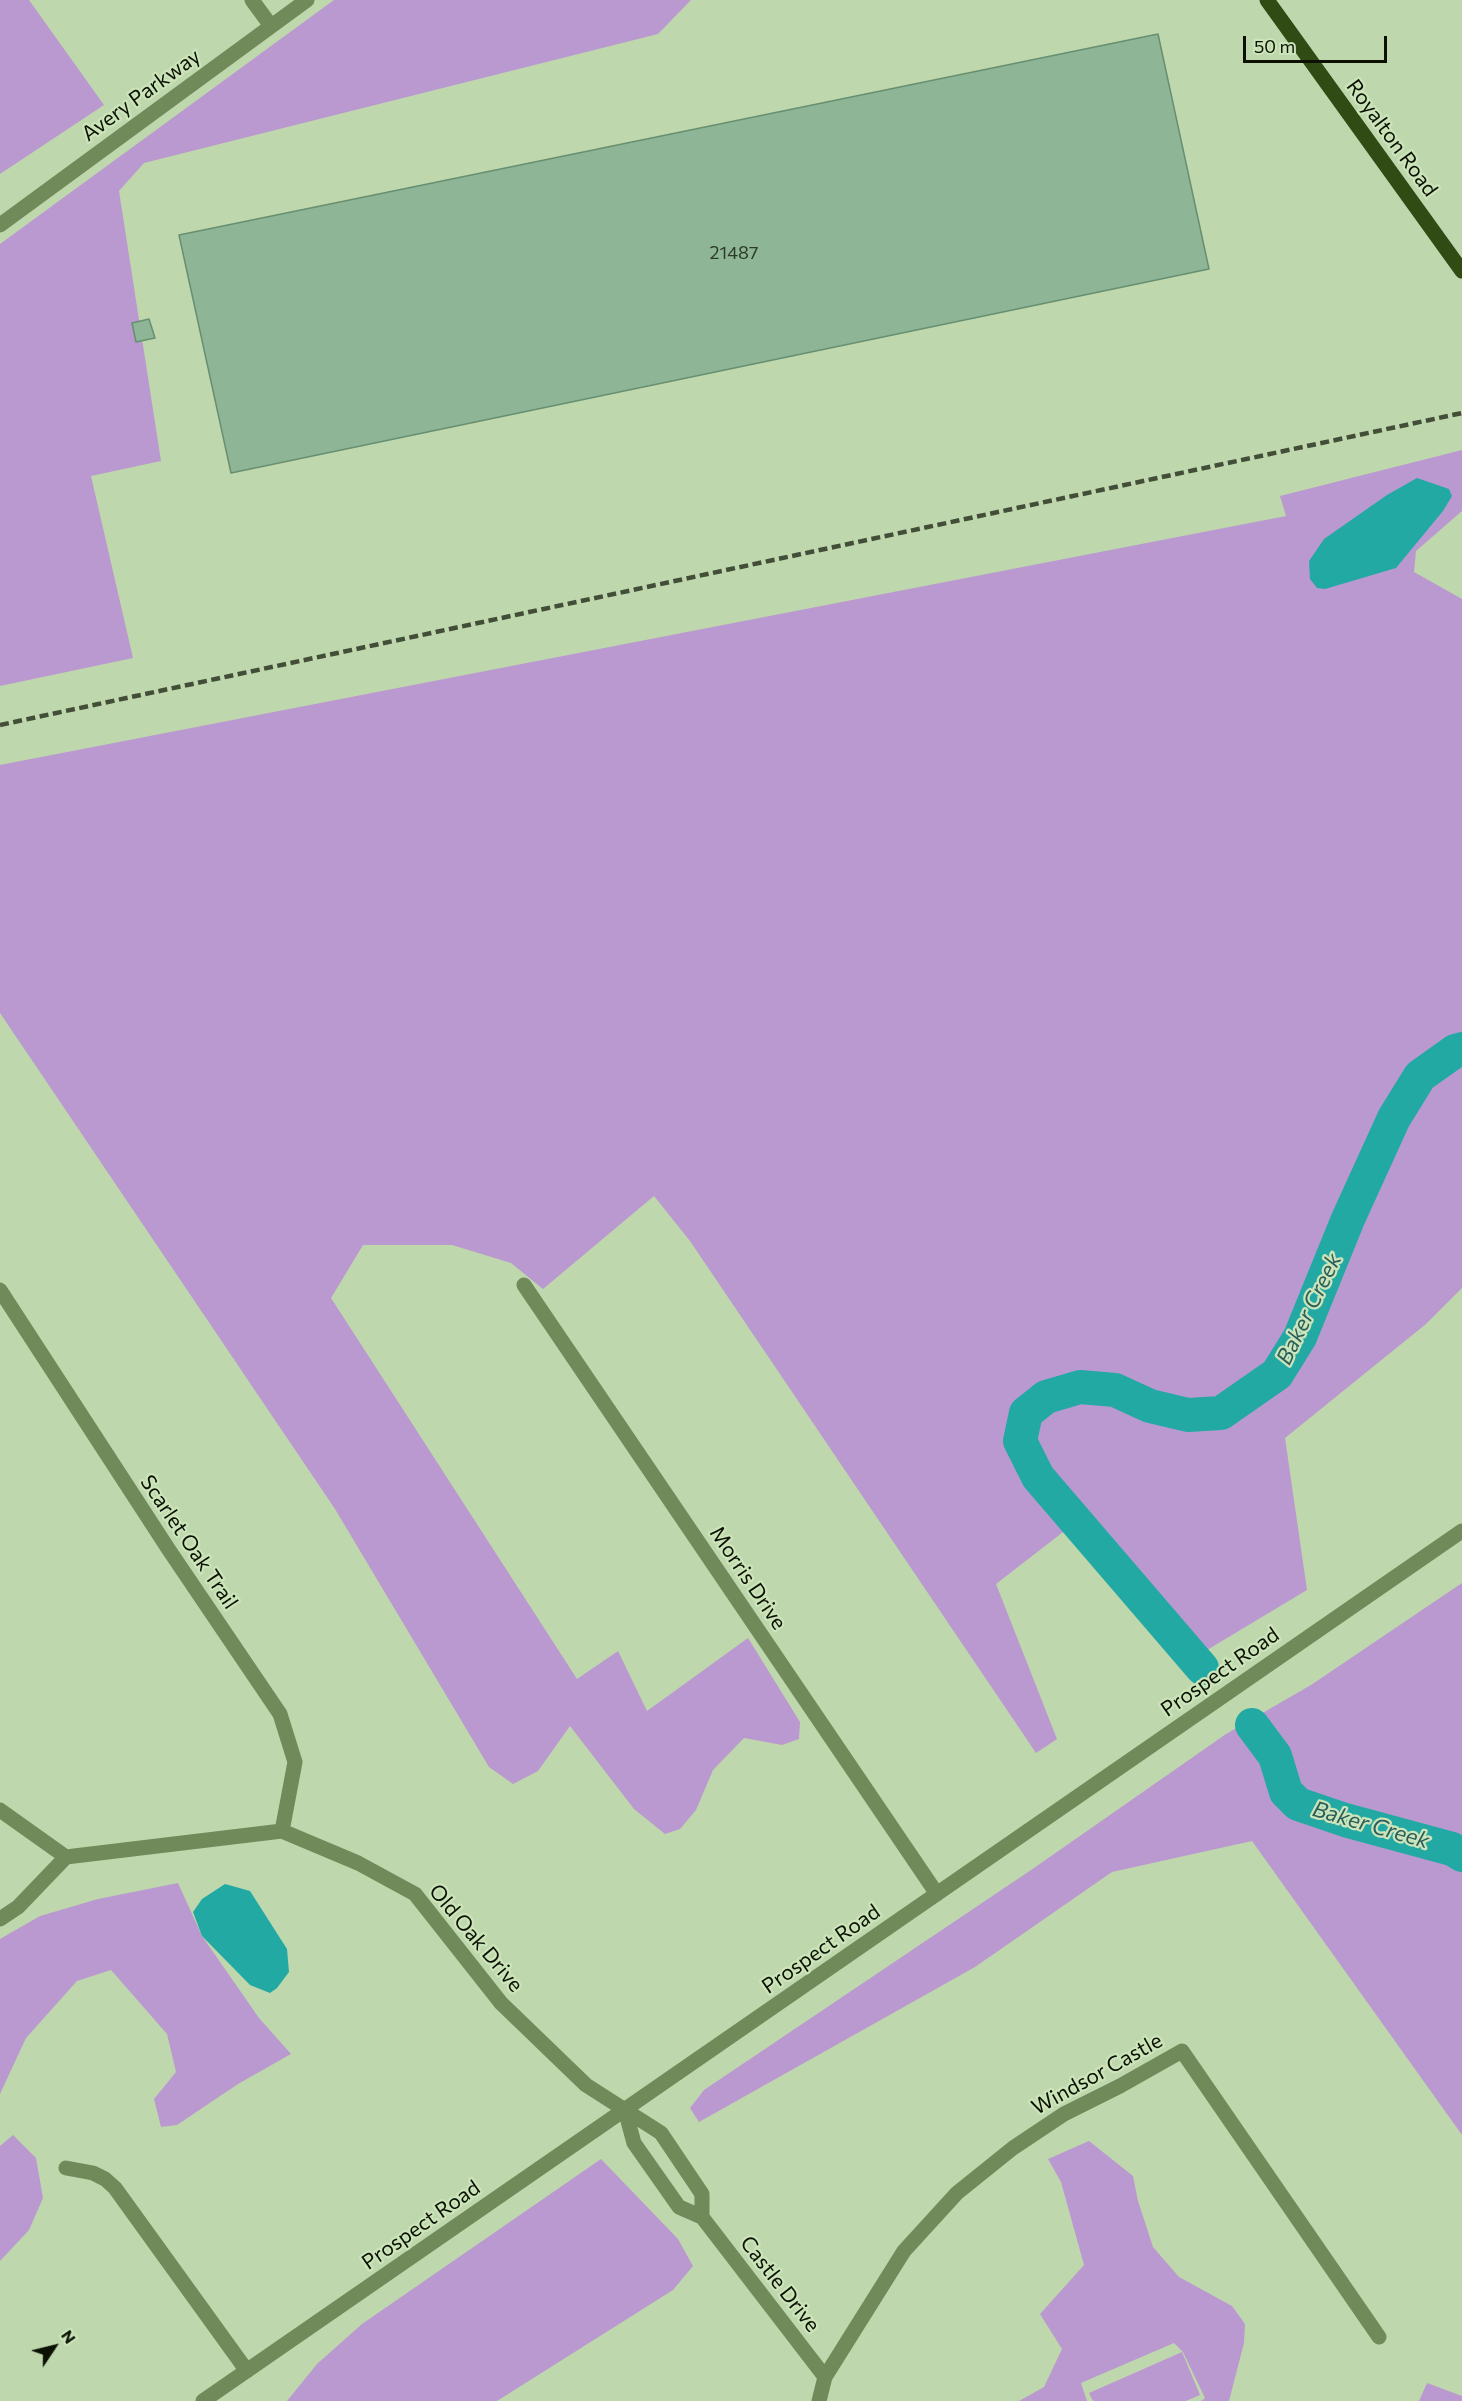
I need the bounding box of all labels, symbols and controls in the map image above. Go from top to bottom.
scale bar [1246,24,1390,62]
text: 50 m [1254,35,1295,57]
street label: Avery Parkway [77,43,205,147]
street label: Royalton Road [1341,75,1443,201]
house number: 21487 [710,242,758,264]
water label: Baker Creek [1271,1249,1347,1369]
street label: Scarlet Oak Trail [135,1470,243,1614]
street label: Morris Drive [704,1522,792,1634]
street label: Prospect Road [1156,1622,1284,1722]
water label: Baker Creek [1310,1796,1432,1854]
street label: Old Oak Drive [424,1879,528,1997]
street label: Prospect Road [757,1899,885,1999]
street label: Windsor Castle [1027,2028,1167,2120]
street label: Prospect Road [357,2175,485,2275]
street label: Castle Drive [735,2231,825,2337]
north arrow [24,2317,84,2377]
text: N [58,2326,80,2347]

